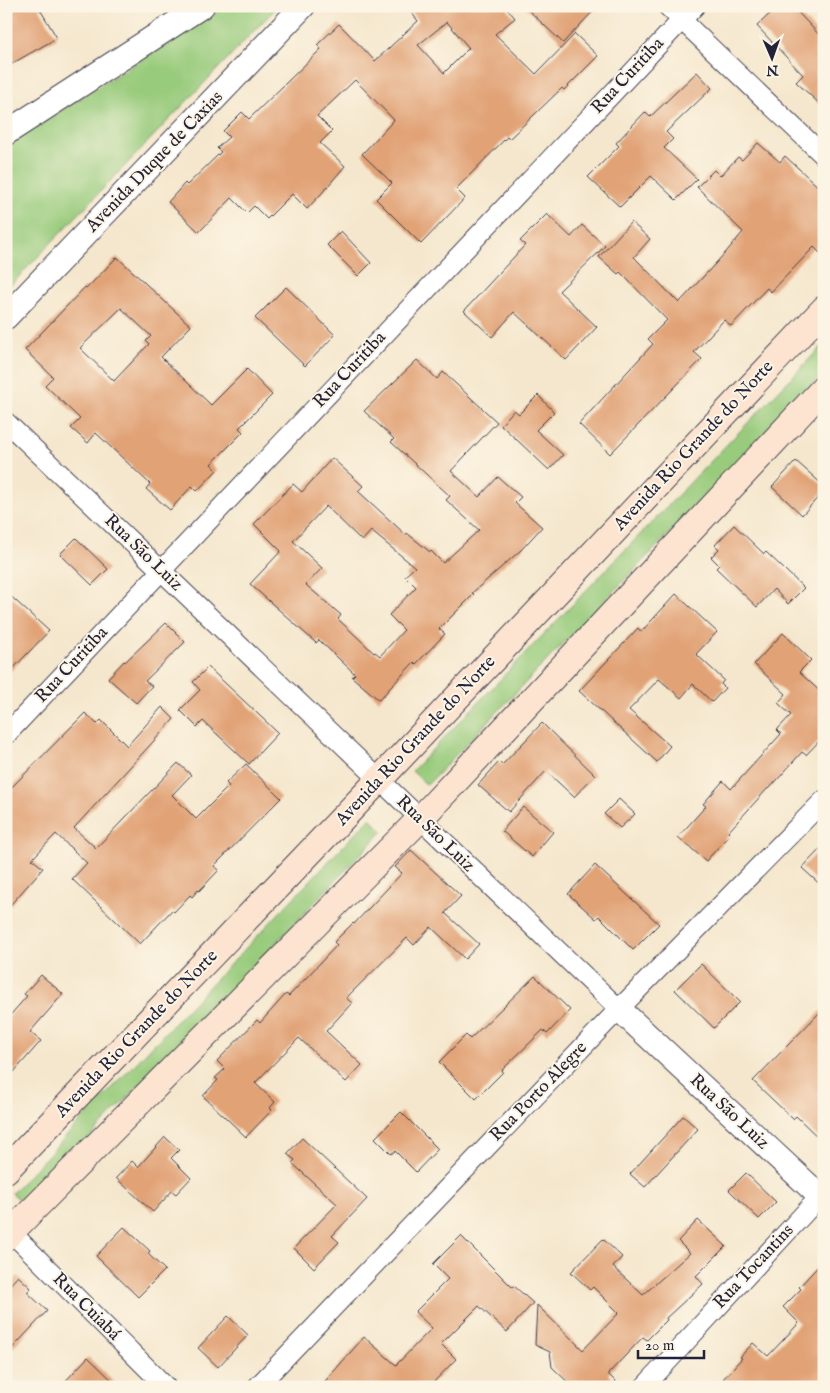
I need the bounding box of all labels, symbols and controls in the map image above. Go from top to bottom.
north arrow [748,32,798,82]
street label: Rua Curitiba [587,33,669,119]
text: N [766,61,780,79]
street label: Avenida Duque de Caxias [81,86,229,238]
street label: Rua Curitiba [309,327,391,413]
street label: Avenida Rio Grande do Norte [608,356,779,537]
street label: Rua São Luiz [99,510,187,596]
street label: Rua Curitiba [31,622,113,708]
street label: Avenida Rio Grande do Norte [330,651,501,832]
street label: Rua São Luiz [391,791,479,877]
street label: Avenida Rio Grande do Norte [50,945,223,1123]
street label: Rua Porto Alegre [485,1037,593,1147]
street label: Rua São Luiz [684,1069,774,1155]
street label: Rua Tocantins [709,1220,799,1314]
street label: Rua Cuiabá [47,1268,125,1346]
scale bar [638,1328,704,1360]
text: 20 m [645,1336,675,1355]

